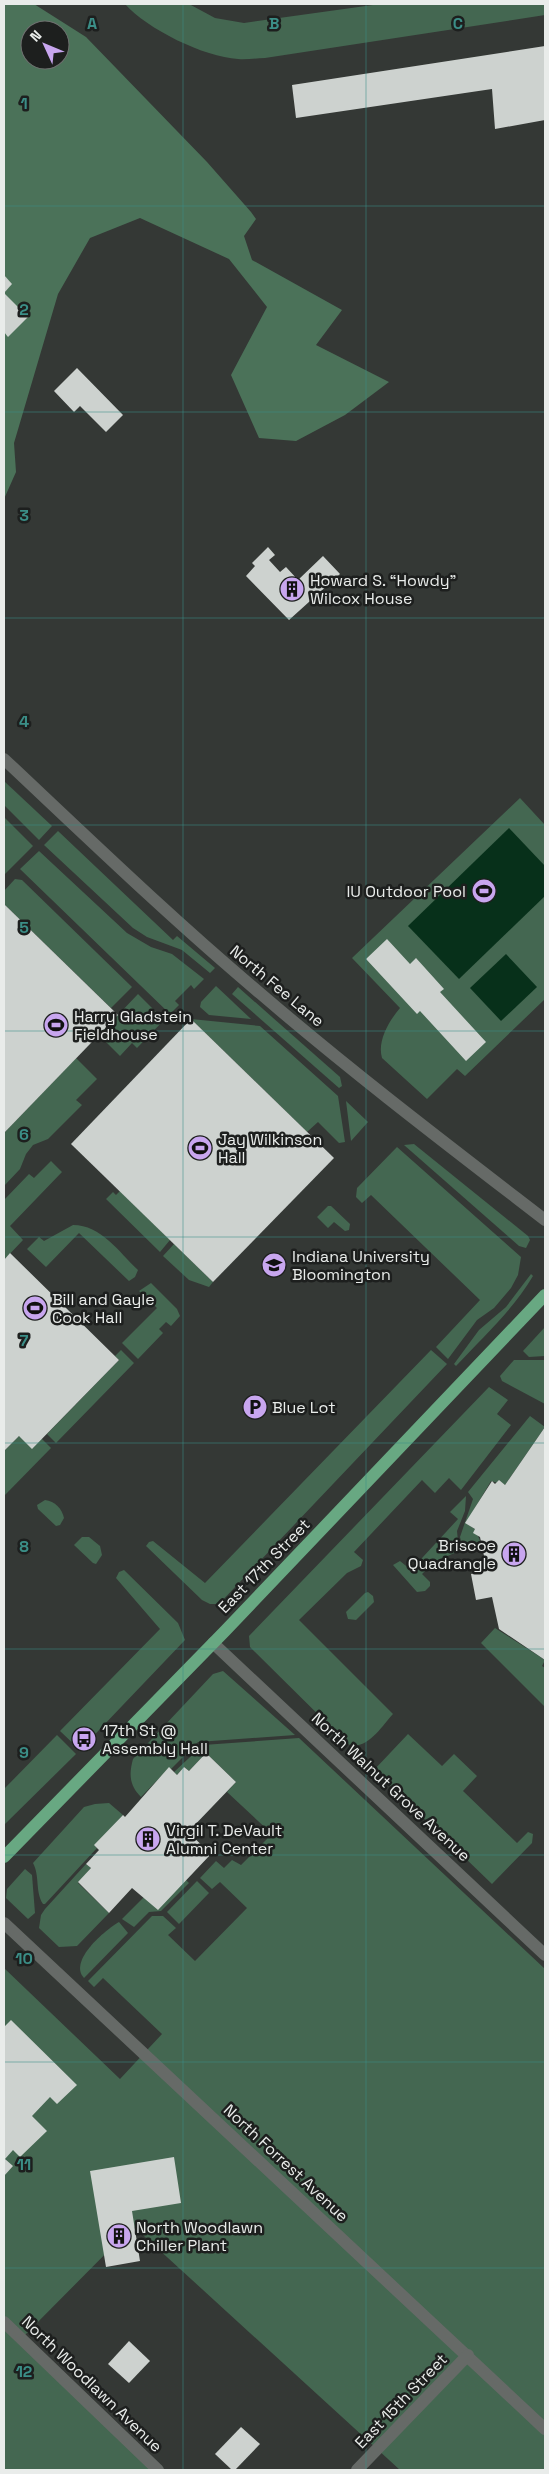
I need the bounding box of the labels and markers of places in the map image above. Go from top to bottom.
place label: Howard S. “Howdy” Wilcox House [310,570,456,609]
building icon: Howard S. “Howdy” Wilcox House [279,576,305,602]
sports icon: IU Outdoor Pool [471,878,497,904]
place label: IU Outdoor Pool [346,881,466,902]
place label: Harry Gladstein Fieldhouse [74,1006,192,1045]
sports icon: Harry Gladstein Fieldhouse [43,1012,69,1038]
place label: Jay Wilkinson Hall [218,1129,322,1168]
sports icon: Jay Wilkinson Hall [187,1135,213,1161]
place label: Indiana University Bloomington [292,1246,430,1285]
school or university icon: Indiana University Bloomington [261,1252,287,1278]
place label: Bill and Gayle Cook Hall [52,1289,155,1328]
sports icon: Bill and Gayle Cook Hall [22,1295,48,1321]
parking icon: Blue Lot [242,1394,268,1420]
place label: Blue Lot [272,1397,336,1418]
place label: Briscoe Quadrangle [408,1535,496,1574]
building icon: Briscoe Quadrangle [501,1541,527,1567]
place label: 17th St @ Assembly Hall [102,1720,208,1759]
bus stop icon: 17th St @ Assembly Hall [71,1726,97,1752]
place label: Virgil T. DeVault Alumni Center [166,1820,282,1859]
building icon: Virgil T. DeVault Alumni Center [135,1826,161,1852]
place label: North Woodlawn Chiller Plant [136,2217,263,2256]
building icon: North Woodlawn Chiller Plant [106,2223,132,2249]

